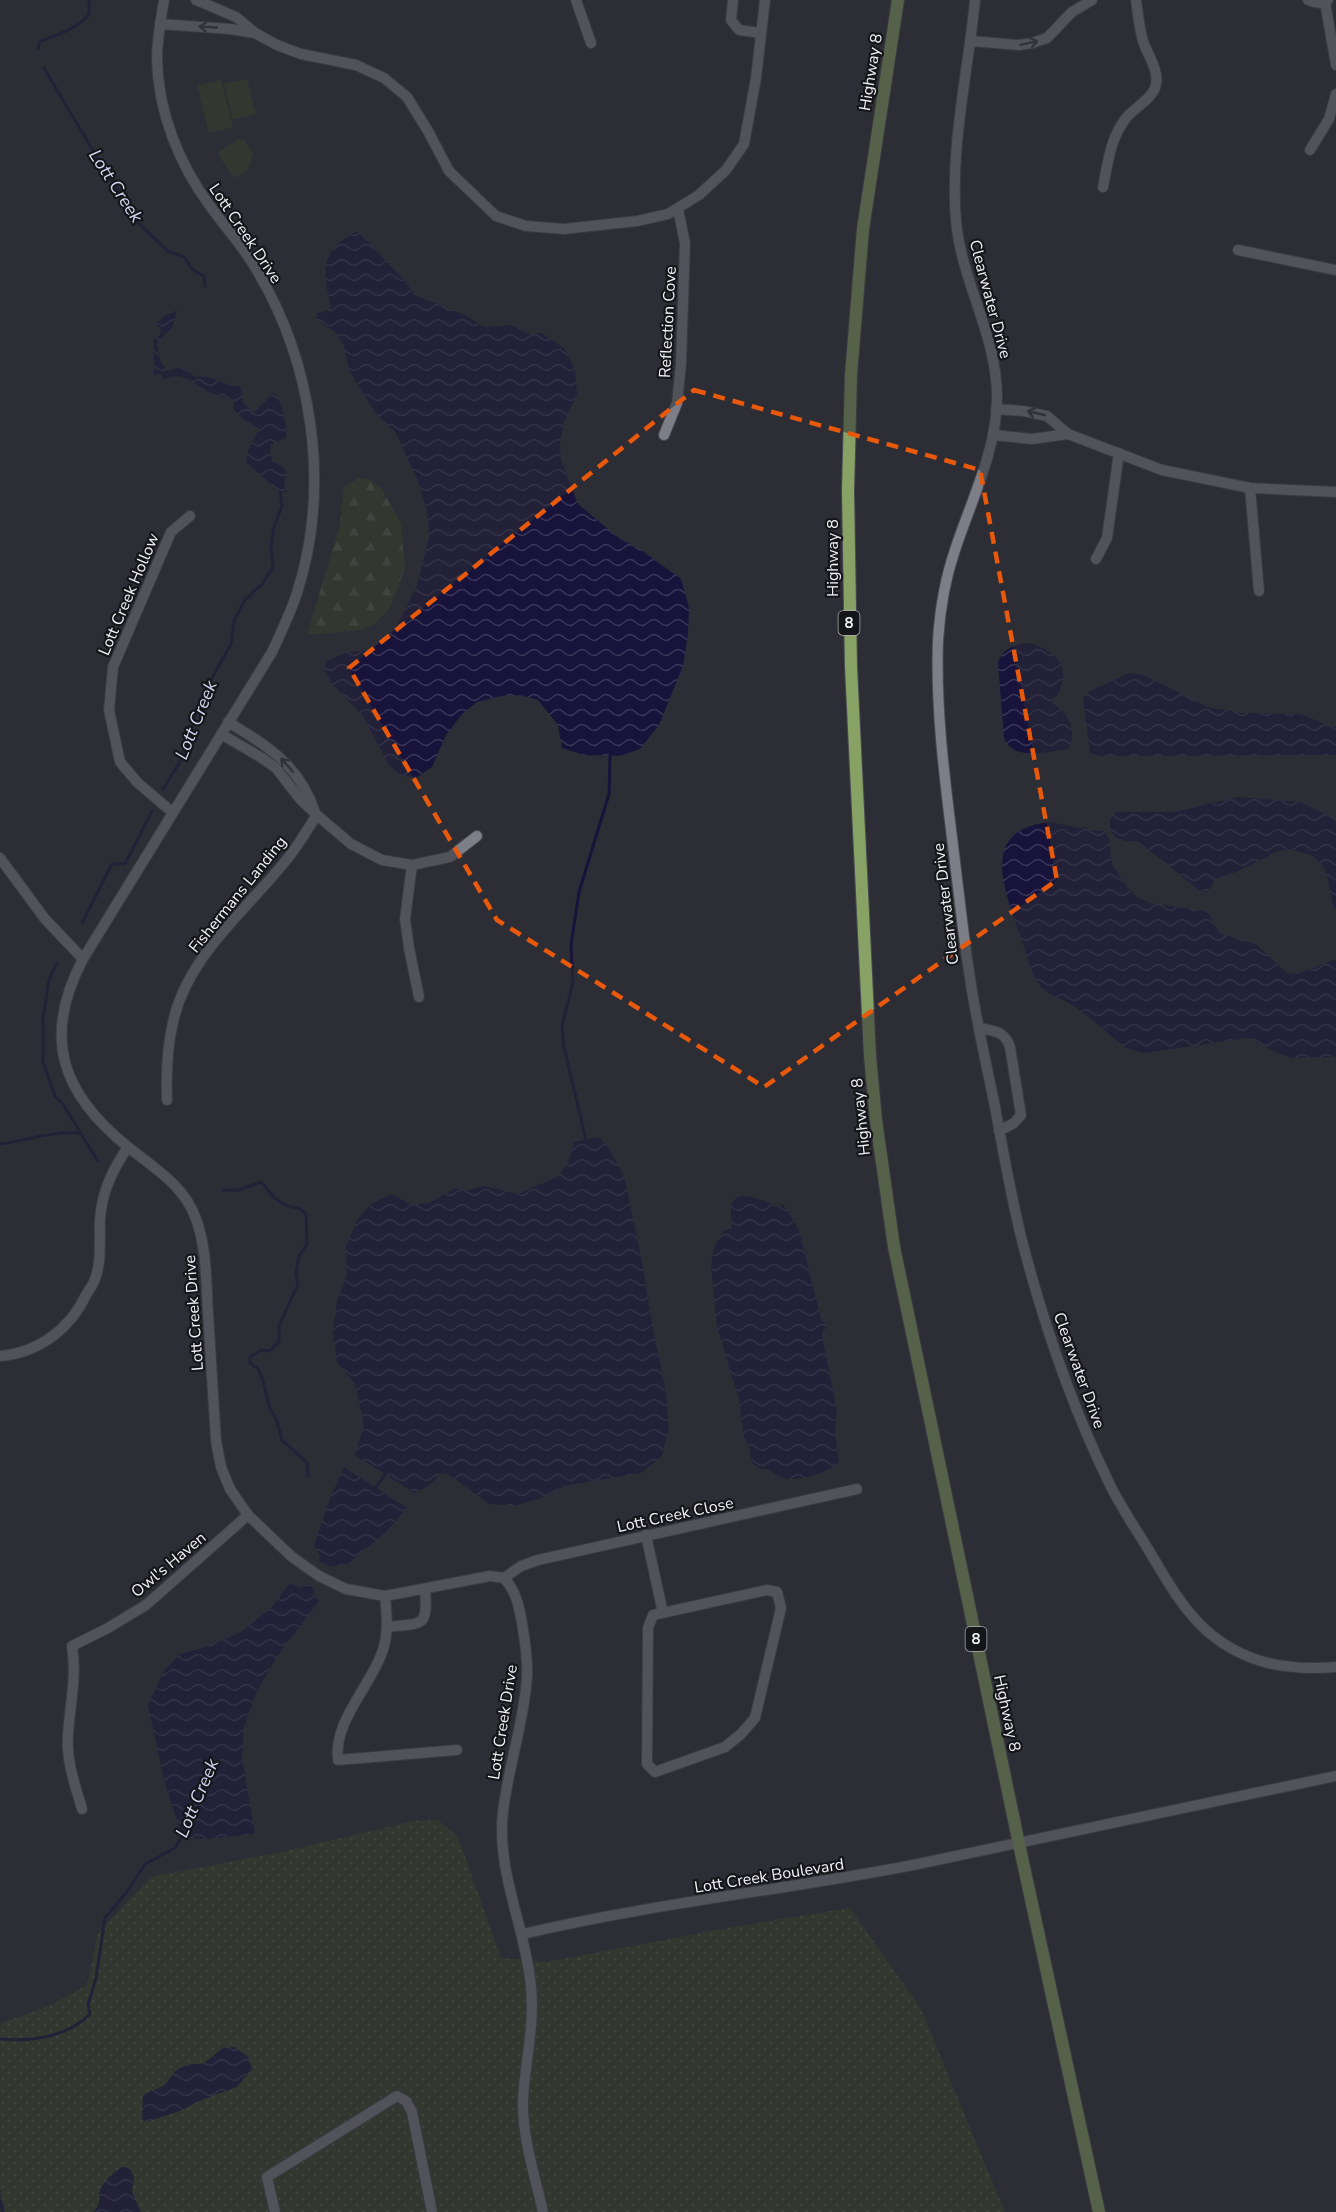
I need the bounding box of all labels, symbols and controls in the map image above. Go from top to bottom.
one-way arrow [199,22,218,33]
street label: Highway 8 [854,32,888,112]
one-way arrow [1019,37,1038,48]
water label: Lott Creek [83,145,149,228]
street label: Lott Creek Drive [204,179,287,288]
street label: Clearwater Drive [964,237,1016,361]
street label: Reflection Cove [654,266,682,379]
one-way arrow [1026,407,1045,419]
street label: Highway 8 [822,519,844,597]
street label: Lott Creek Hollow [93,529,165,659]
road number: 8 [838,611,860,635]
water label: Lott Creek [169,676,223,763]
one-way arrow [280,758,294,773]
street label: Fishermans Landing [184,832,292,958]
street label: Clearwater Drive [928,842,964,966]
street label: Highway 8 [846,1077,876,1157]
street label: Lott Creek Drive [179,1254,209,1372]
street label: Clearwater Drive [1048,1309,1110,1432]
street label: Lott Creek Close [615,1492,735,1538]
street label: Owl's Haven [127,1527,211,1603]
road number: 8 [966,1627,986,1651]
street label: Lott Creek Drive [483,1663,523,1781]
street label: Highway 8 [988,1673,1026,1754]
water label: Lott Creek [170,1754,225,1841]
street label: Lott Creek Boulevard [693,1853,846,1899]

